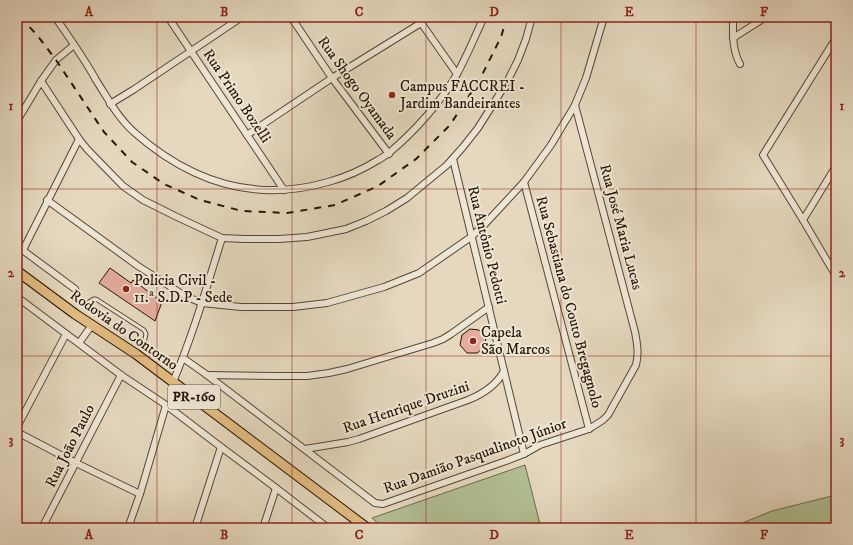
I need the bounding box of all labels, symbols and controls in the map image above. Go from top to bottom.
text: A [84,4,94,20]
text: B [220,4,228,20]
text: C [355,4,364,20]
text: D [489,4,499,20]
text: E [624,4,634,20]
text: F [760,4,769,20]
street label: Rua Shogo Oyamada [313,33,401,144]
street label: Rua Primo Bozelli [199,45,275,147]
place label: Campus FACCREI - Jardim Bandeirantes [398,77,525,113]
marker: Campus FACCREI - Jardim Bandeirantes [387,90,397,100]
text: 1 [9,98,14,114]
text: 1 [840,98,845,114]
street label: Rua José Maria Lucas [595,162,647,292]
street label: Rua Antônio Pedotti [463,184,511,306]
street label: Rua Sebastiana do Couto Bregagnolo [532,194,606,410]
text: 2 [8,265,15,281]
text: 2 [839,265,846,281]
place label: Policia Civil - 11.ª S.D.P - Sede [134,271,233,307]
marker: Policia Civil - 11.ª S.D.P - Sede [121,284,131,294]
street label: Rodovia do Contorno [66,286,182,374]
place label: Capela São Marcos [481,323,550,359]
marker: Capela São Marcos [468,336,478,346]
street label: Rua Henrique Druzini [340,376,472,438]
road number: PR-160 [168,385,220,409]
street label: Rua João Paulo [41,401,99,491]
street label: Rua Damião Pasqualinoto Júnior [381,414,570,498]
text: 3 [9,432,14,448]
text: 3 [840,432,845,448]
text: A [84,527,94,543]
text: B [220,527,228,543]
text: C [355,527,364,543]
text: D [489,527,499,543]
text: E [624,527,634,543]
text: F [760,527,769,543]

